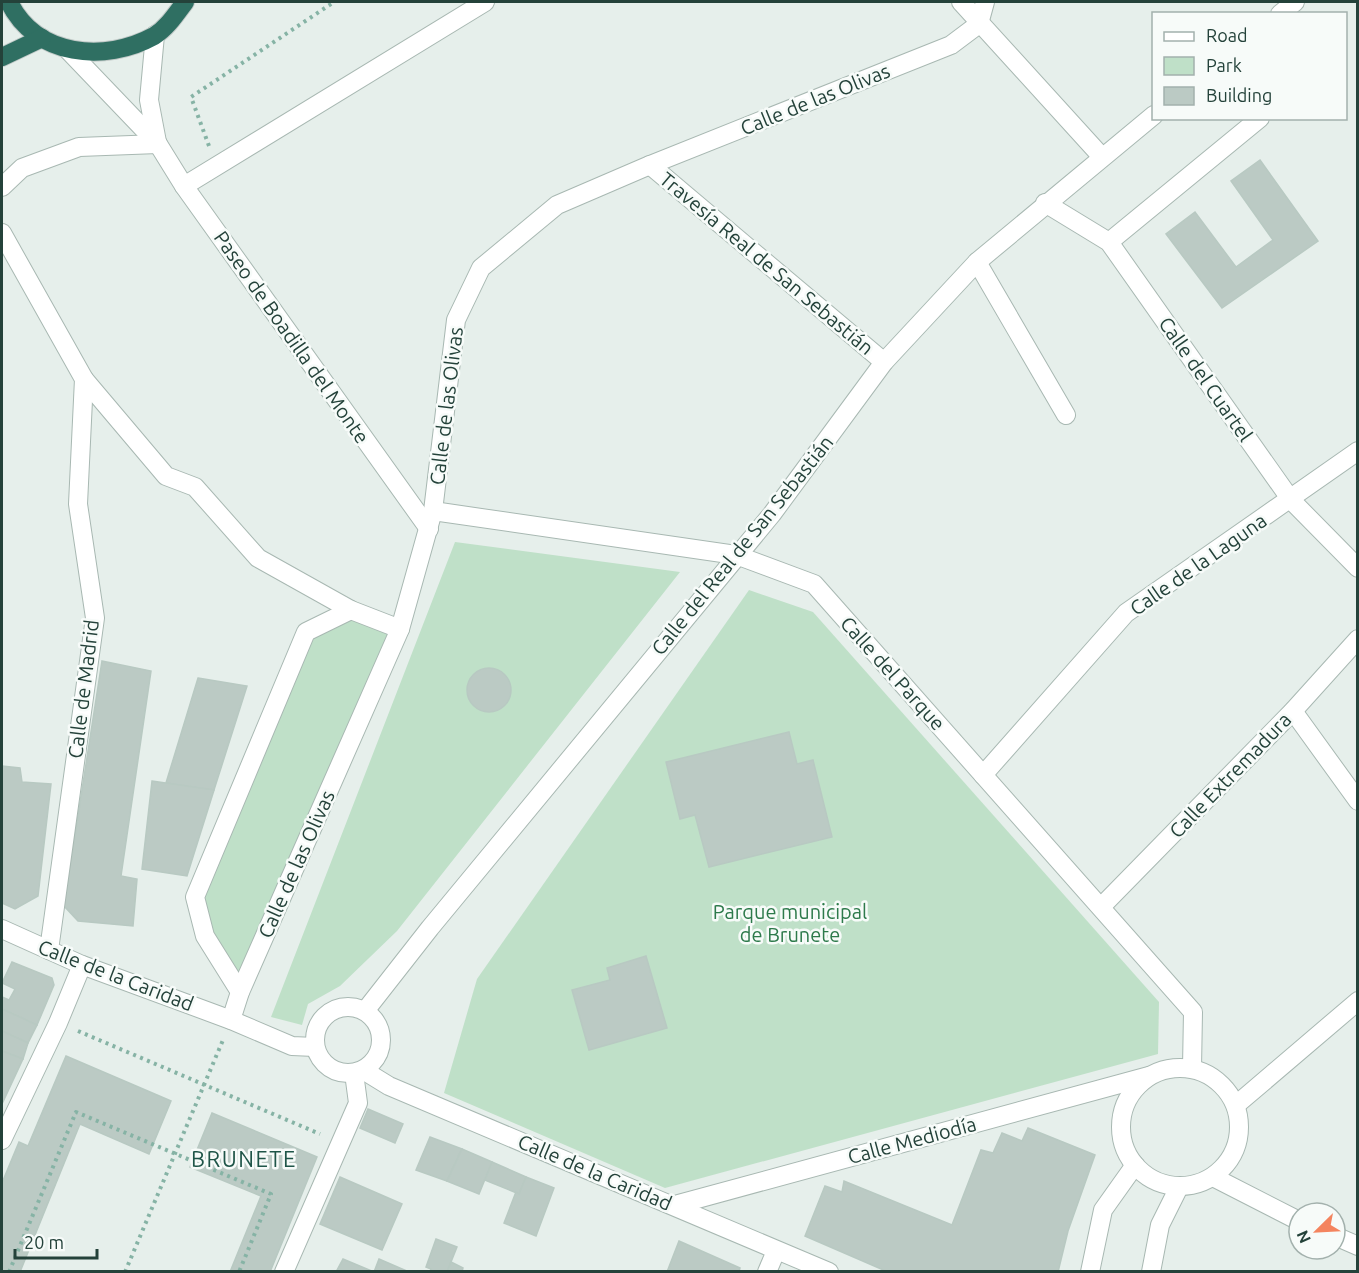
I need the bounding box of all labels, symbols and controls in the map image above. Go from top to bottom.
legend [1152,12,1347,120]
text: Road [1206,25,1248,45]
text: Park [1206,55,1242,75]
street label: Calle de las Olivas [737,59,893,139]
text: Building [1206,85,1272,105]
street label: Travesía Real de San Sebastián [656,167,878,359]
street label: Paseo de Boadilla del Monte [210,226,374,448]
street label: Calle del Cuartel [1155,312,1257,446]
street label: Calle de las Olivas [425,326,467,486]
street label: Calle del Real de San Sebastián [646,431,838,659]
street label: Calle de la Laguna [1125,508,1271,620]
street label: Calle del Parque [836,611,950,735]
street label: Calle de Madrid [63,618,103,760]
street label: Calle Extremadura [1164,708,1296,842]
street label: Calle de las Olivas [253,787,339,941]
park label: Parque municipal de Brunete [713,900,867,946]
street label: Calle de la Caridad [35,935,197,1015]
street label: Calle Mediodía [845,1112,979,1168]
street label: Calle de la Caridad [515,1129,675,1215]
district label: BRUNETE [191,1146,297,1171]
north arrow [1287,1201,1347,1261]
scale bar [15,1222,98,1260]
text: N [1293,1228,1314,1246]
text: 20 m [24,1232,64,1252]

